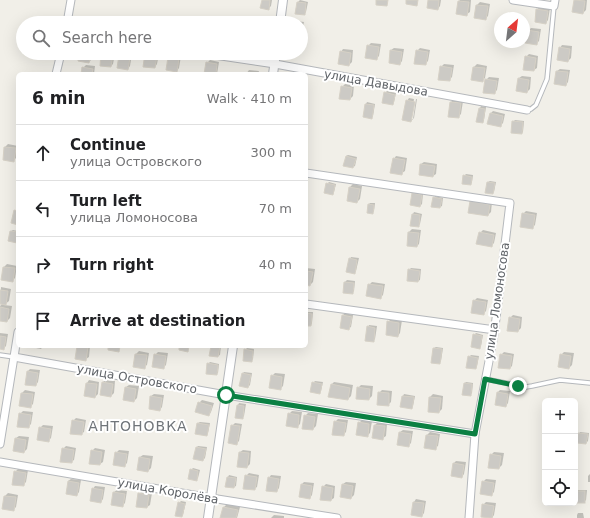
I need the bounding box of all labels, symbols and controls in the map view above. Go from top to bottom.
north arrow [494,12,530,48]
search box [16,16,308,60]
icon: search [30,27,52,49]
text: Search here [62,29,152,47]
street label: улица Давыдова [323,67,429,99]
text: 6 min [32,88,85,108]
text: Walk · 410 m [207,91,292,106]
text: Continue [70,136,146,154]
icon: ahead [32,142,54,164]
text: 300 m [250,145,292,160]
text: улица Островского [70,154,202,169]
text: Turn left [70,192,142,210]
icon: left [32,198,54,220]
text: 70 m [259,201,292,216]
text: улица Ломоносова [70,210,198,225]
street label: улица Ломоносова [482,241,512,361]
icon: right [32,254,54,276]
text: Turn right [70,256,154,274]
text: 40 m [259,257,292,272]
icon: arrive [32,310,54,332]
text: Arrive at destination [70,312,245,330]
street label: улица Островского [76,362,198,396]
route end [509,377,527,395]
route start [217,386,235,404]
map controls [542,398,578,506]
button: + [542,398,578,434]
district label: АНТОНОВКА [88,418,188,434]
button: − [542,434,578,470]
button: locate [542,470,578,506]
street label: улица Королёва [116,475,220,507]

